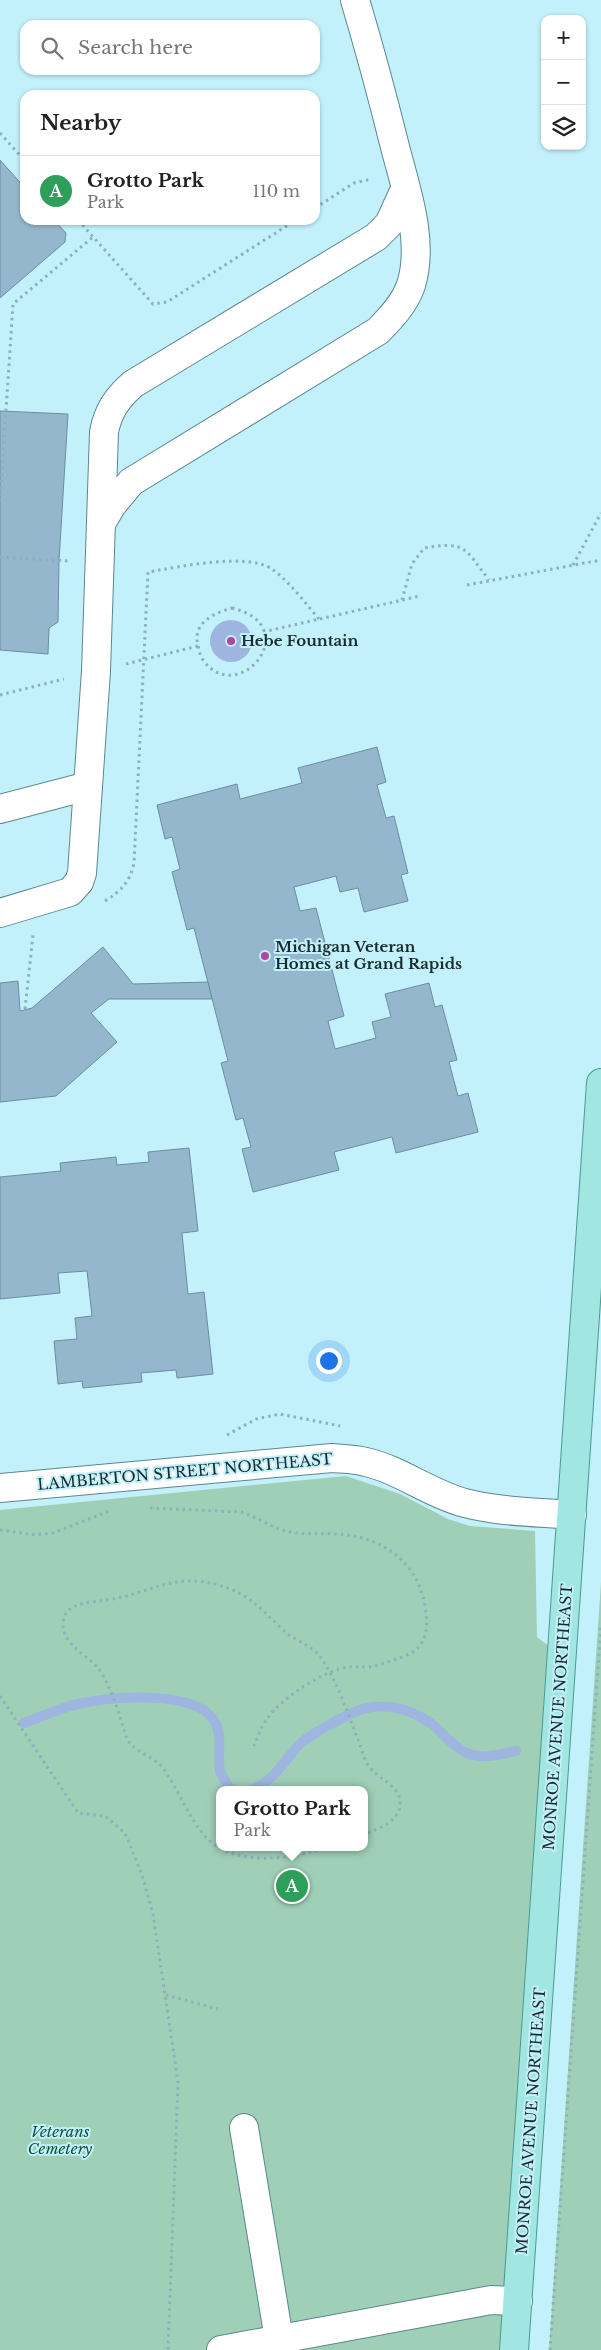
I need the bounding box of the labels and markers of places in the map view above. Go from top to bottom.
place label: Hebe Fountain [241,631,358,650]
marker: Hebe Fountain [225,635,237,647]
place label: Michigan Veteran Homes at Grand Rapids [275,937,462,973]
marker: Michigan Veteran Homes at Grand Rapids [259,950,271,962]
pin: A [276,1867,308,1905]

